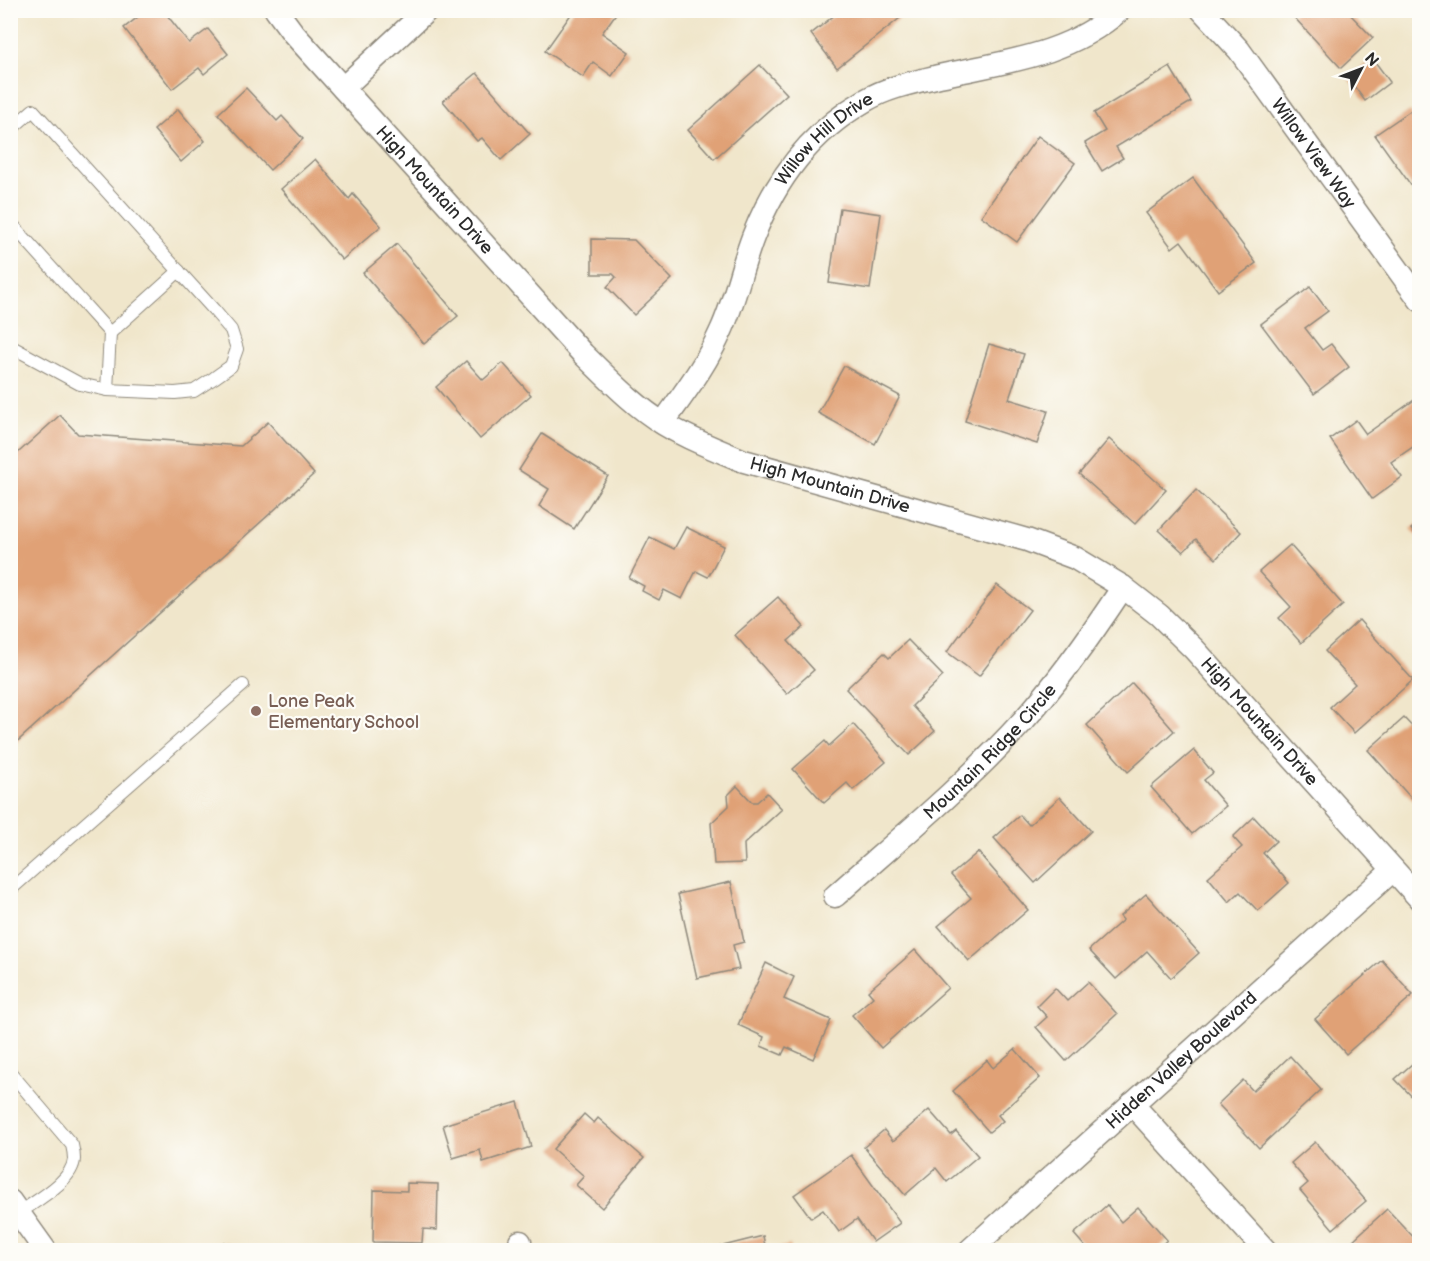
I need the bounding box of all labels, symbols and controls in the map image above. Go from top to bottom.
north arrow [1331,39,1391,99]
text: N [1360,49,1382,71]
street label: Willow Hill Drive [771,88,877,189]
street label: Willow View Way [1267,95,1361,213]
street label: High Mountain Drive [371,122,498,259]
street label: High Mountain Drive [747,453,913,518]
street label: High Mountain Drive [1196,653,1323,790]
street label: Mountain Ridge Circle [920,680,1061,824]
place label: Lone Peak Elementary School [268,691,419,733]
marker: Lone Peak Elementary School [249,704,263,718]
street label: Hidden Valley Boulevard [1102,987,1261,1134]

